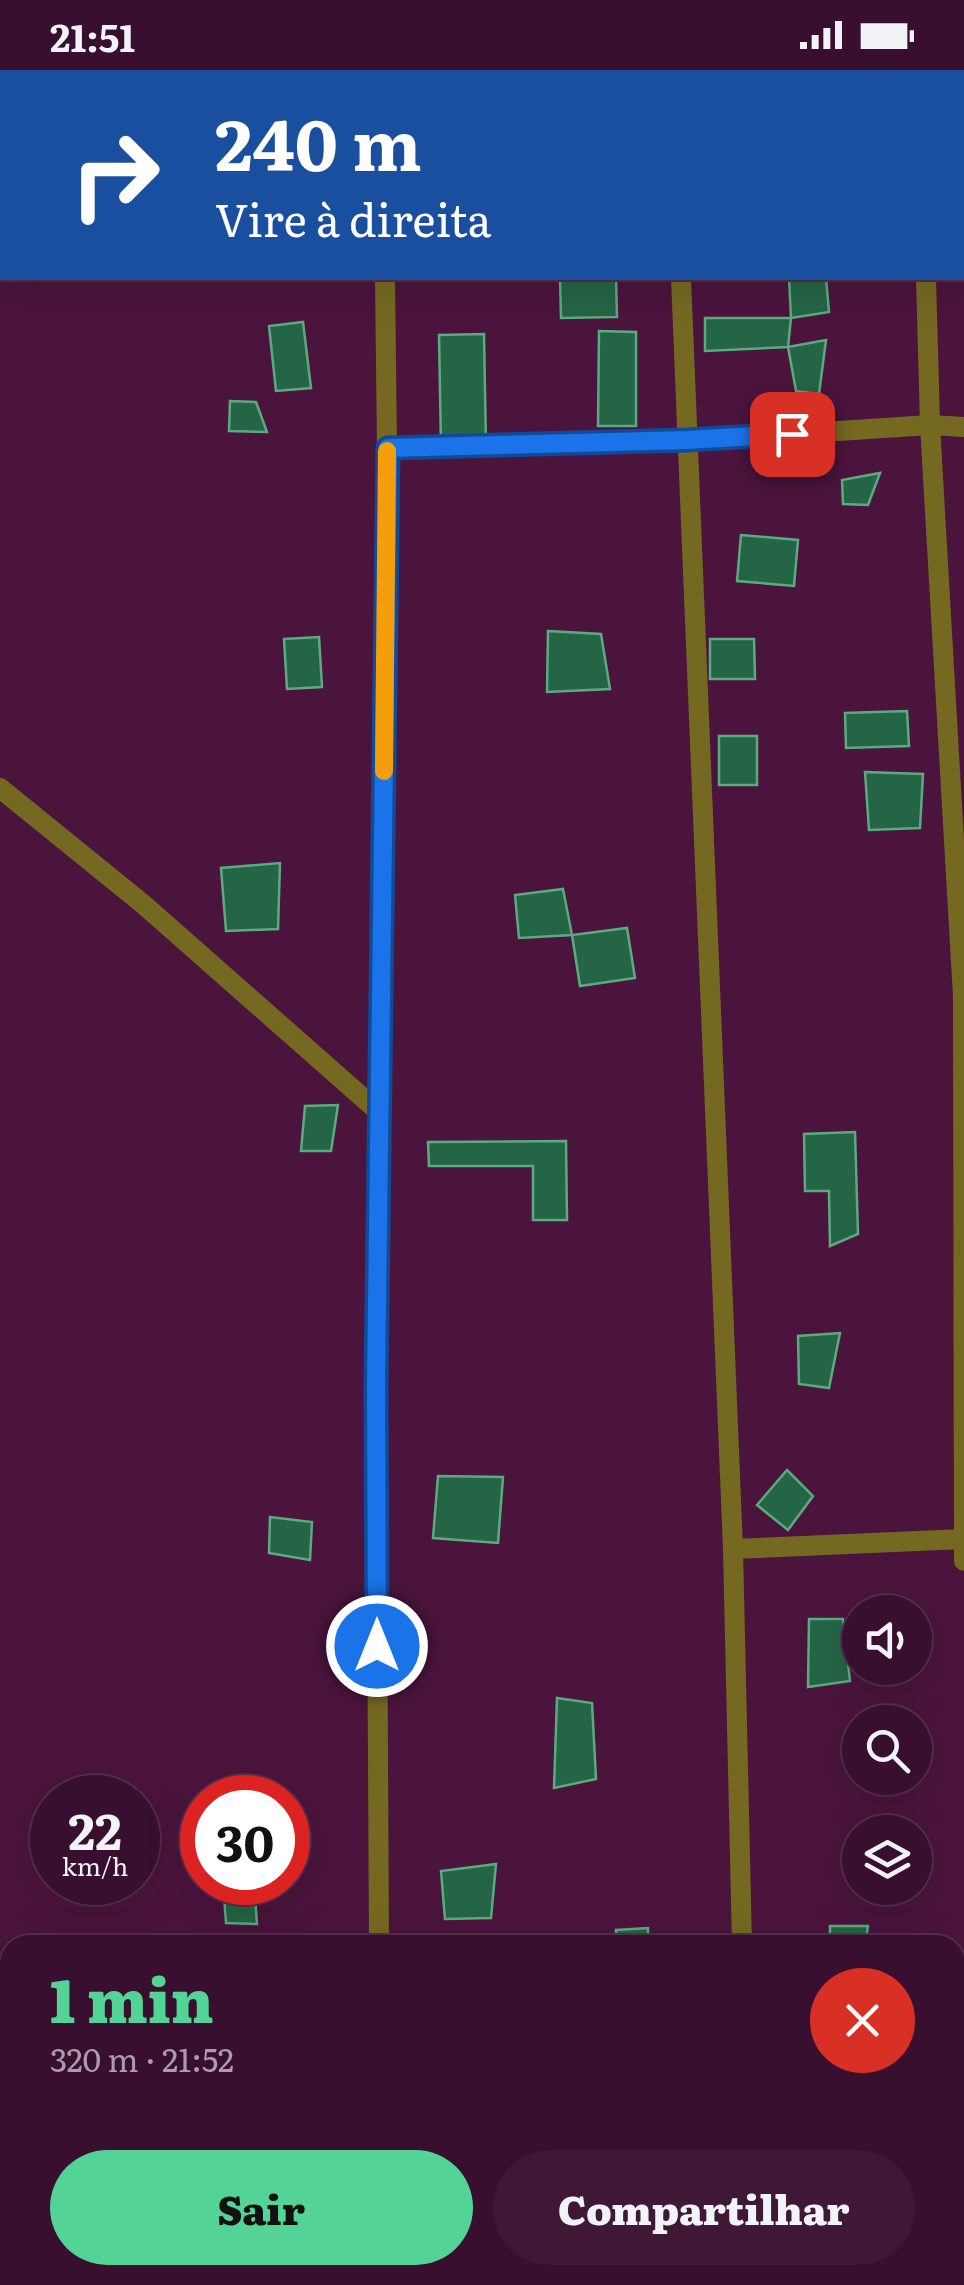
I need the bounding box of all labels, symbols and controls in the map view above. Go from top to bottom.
text: 21:51 [50,7,135,64]
text: 240 m [215,89,422,193]
icon: right [50,110,180,240]
text: Vire à direita [215,184,491,251]
pin [750,392,835,477]
icon: arrive [765,407,820,462]
position arrow [325,1594,429,1698]
map controls [842,1595,932,1905]
button: sound [842,1595,932,1685]
button: search [842,1705,932,1795]
speed limit sign: 30 [180,1775,310,1905]
text: 22 [68,1791,122,1865]
button: layers [842,1815,932,1905]
text: km/h [62,1847,128,1884]
text: 1 min [50,1952,214,2041]
button: close [810,1968,915,2073]
text: 320 m · 21:52 [50,2034,234,2082]
button: Sair [50,2150,473,2265]
button: Compartilhar [493,2150,915,2265]

